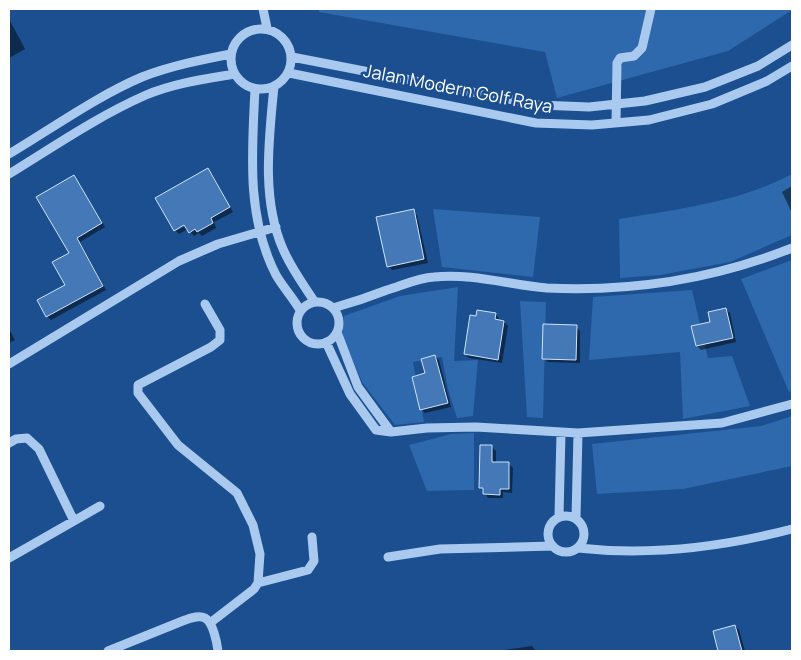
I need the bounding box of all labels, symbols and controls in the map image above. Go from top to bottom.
street label: Jalan Modern Golf Raya [362,58,555,118]

